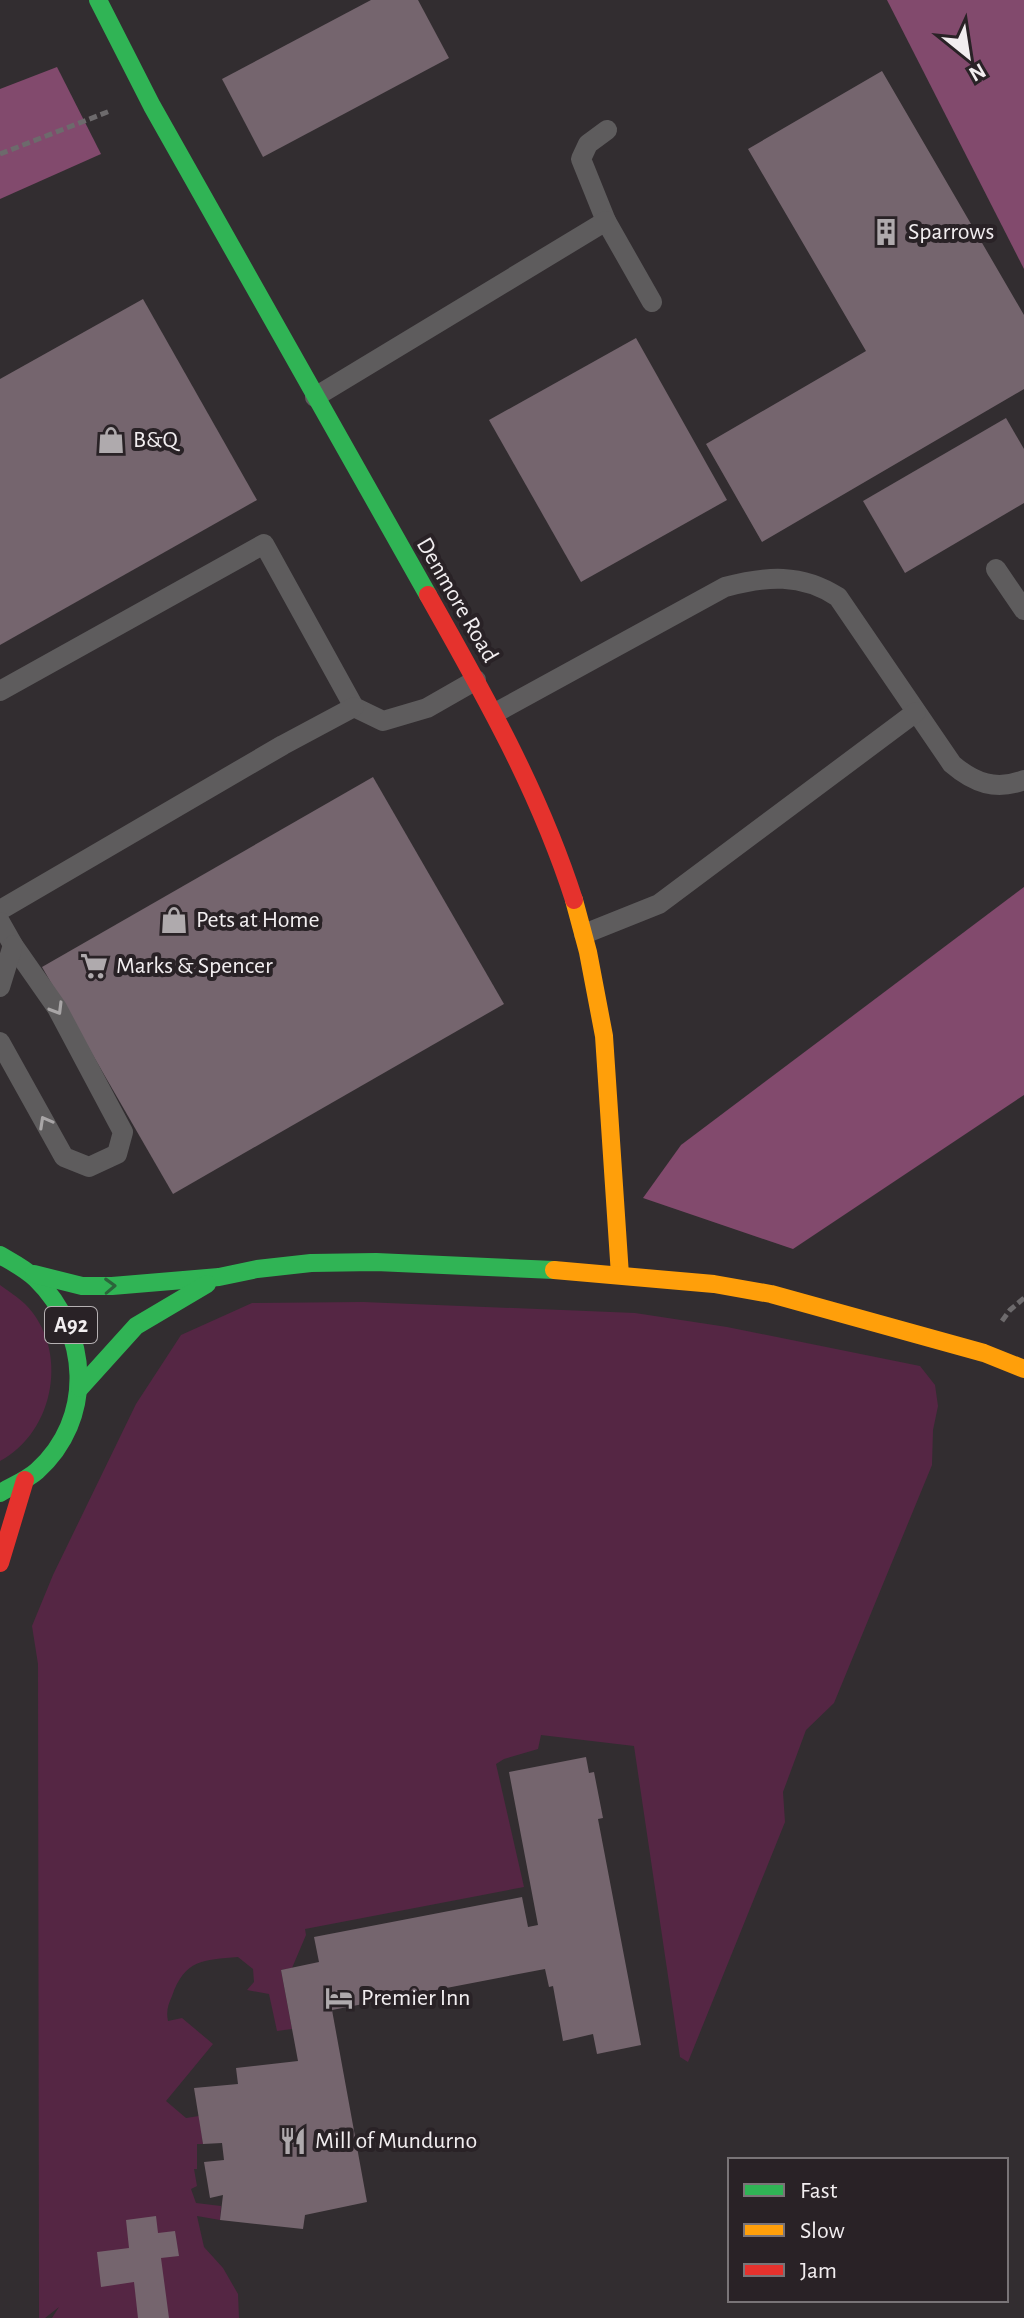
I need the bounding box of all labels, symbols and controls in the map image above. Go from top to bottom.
north arrow [928,16,1008,96]
text: N [965,59,990,86]
building icon: Sparrows [871,217,901,247]
place label: Sparrows [908,220,994,244]
shop icon: B&Q [96,425,126,455]
place label: B&Q [133,428,181,452]
street label: Denmore Road [412,533,502,667]
shop icon: Pets at Home [159,905,189,935]
place label: Pets at Home [196,908,319,932]
supermarket icon: Marks & Spencer [79,951,109,981]
place label: Marks & Spencer [116,954,273,978]
one-way arrow [47,1000,63,1015]
one-way arrow [39,1116,55,1131]
one-way arrow [104,1277,117,1294]
road number: A92 [45,1307,97,1343]
hotel icon: Premier Inn [324,1983,354,2013]
place label: Premier Inn [361,1986,470,2010]
restaurant icon: Mill of Mundurno [278,2126,308,2156]
place label: Mill of Mundurno [315,2129,477,2153]
legend [728,2158,1008,2302]
text: Fast [800,2179,838,2203]
text: Slow [800,2219,845,2243]
text: Jam [800,2259,837,2283]

